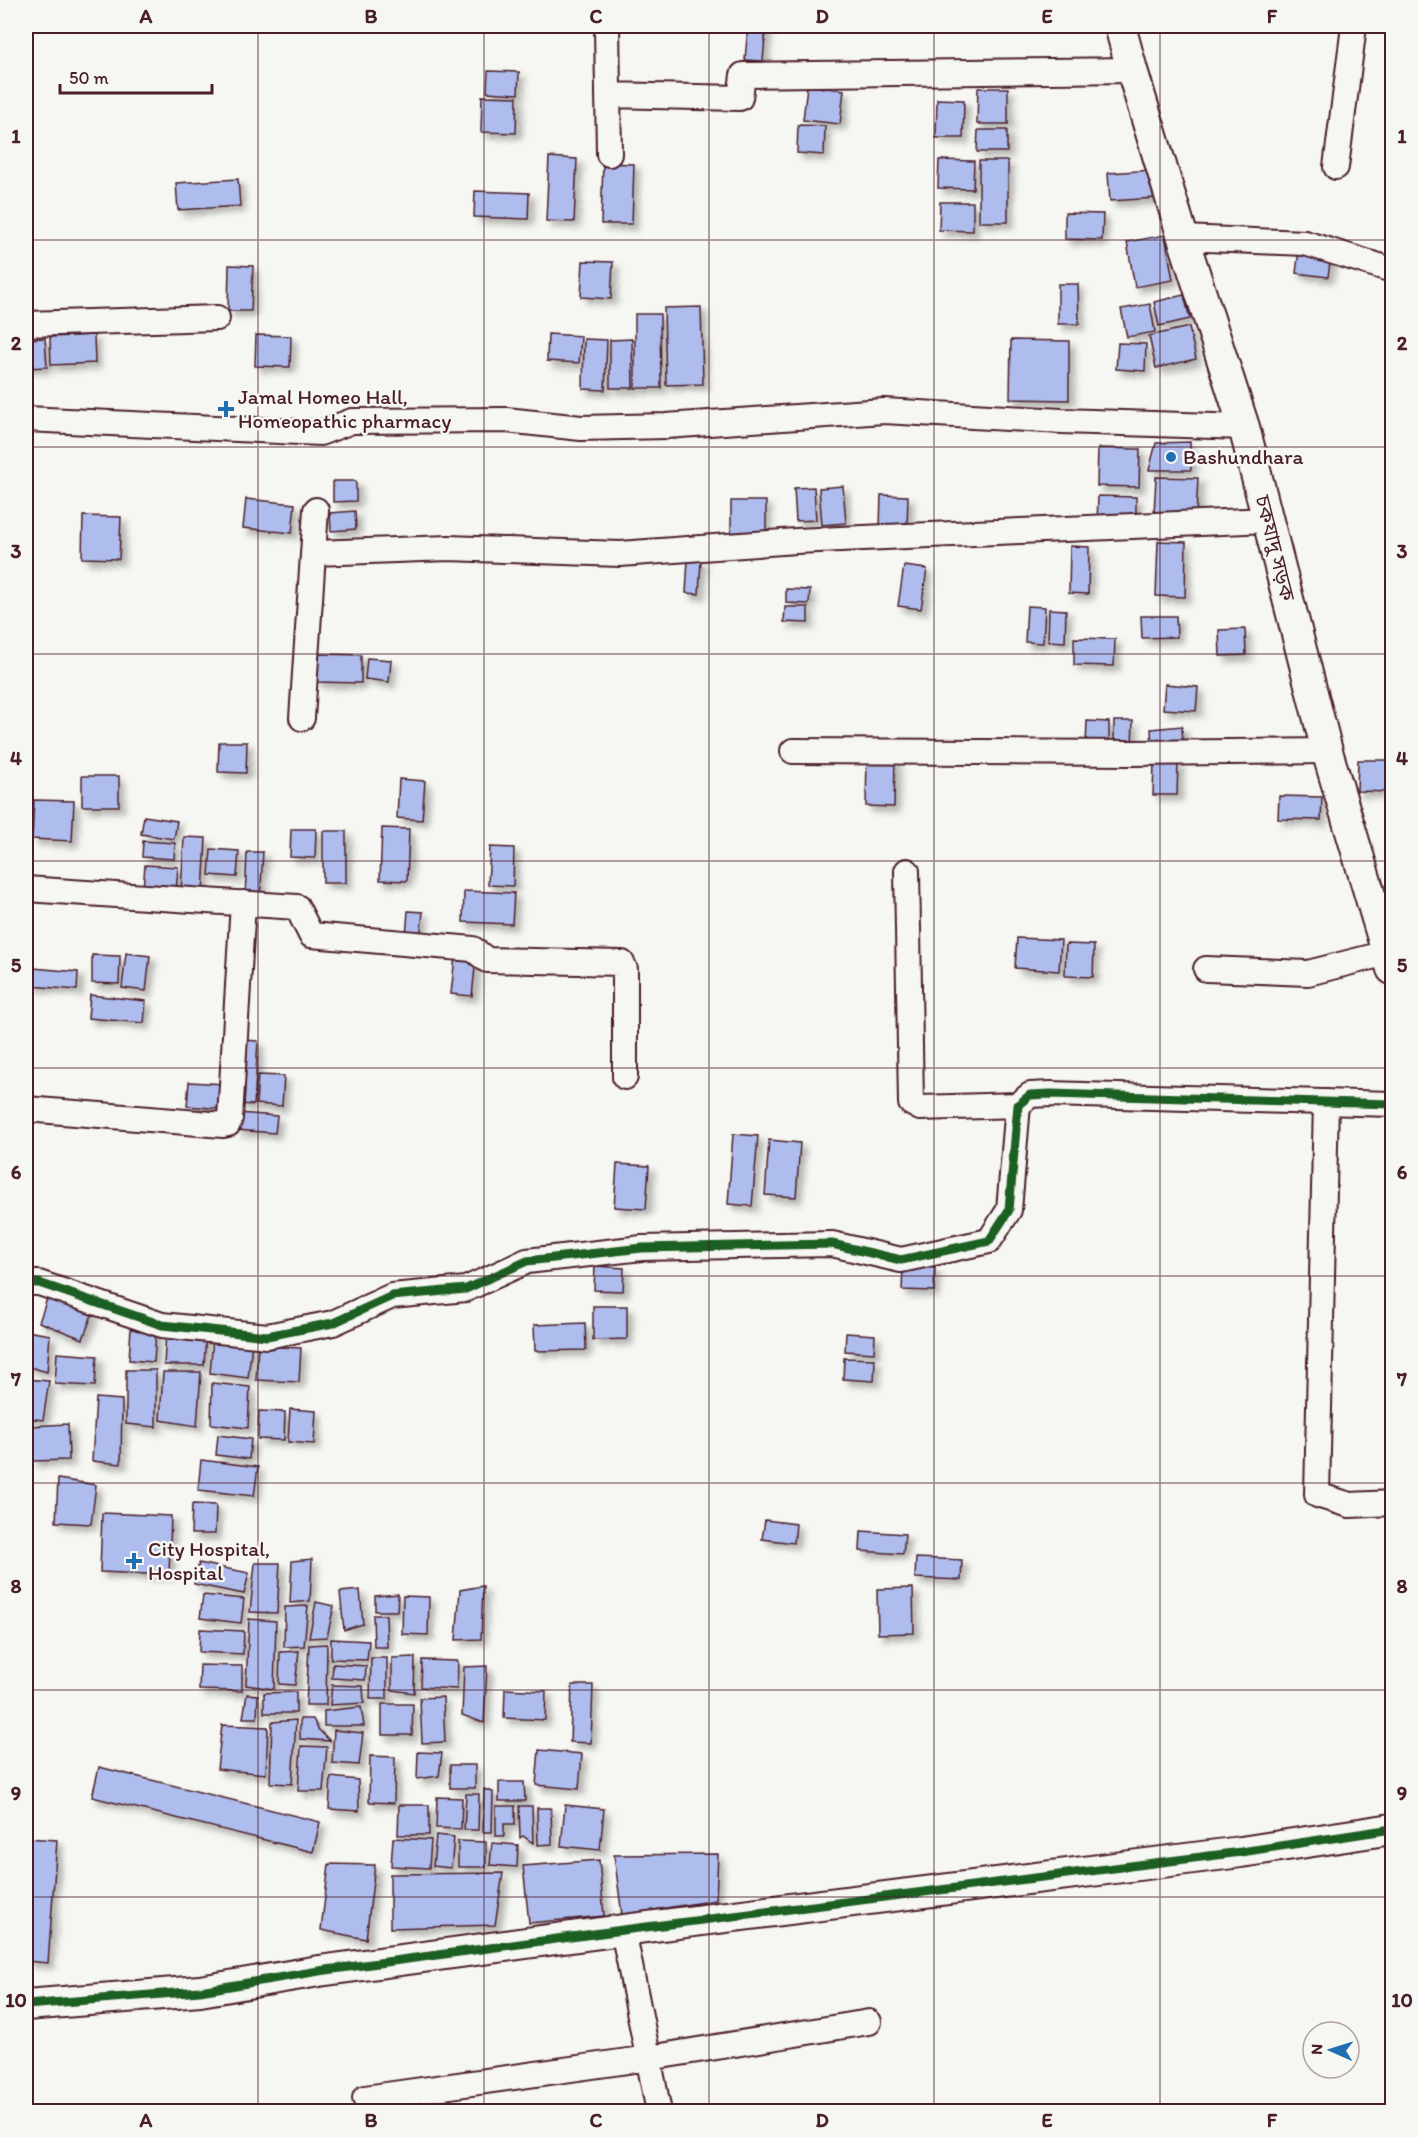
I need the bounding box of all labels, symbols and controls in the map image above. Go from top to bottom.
text: A [139,4,153,28]
text: B [365,4,378,28]
text: C [590,4,603,28]
text: D [815,4,829,28]
text: E [1041,4,1053,28]
text: F [1267,4,1278,28]
scale bar [60,57,212,95]
text: 50 m [69,67,109,89]
text: 1 [11,124,21,148]
text: 1 [1397,124,1407,148]
text: 2 [11,331,22,355]
text: 2 [1397,331,1408,355]
place label: Jamal Homeo Hall, Homeopathic pharmacy [238,384,451,433]
marker: Jamal Homeo Hall, Homeopathic pharmacy [219,402,233,416]
place label: Bashundhara [1183,444,1304,469]
marker: Bashundhara [1164,450,1178,464]
street label: চকযাদু সড়ক [1250,491,1301,604]
text: 3 [11,539,22,563]
text: 3 [1397,539,1408,563]
text: 4 [10,746,22,770]
text: 4 [1396,746,1408,770]
text: 5 [11,953,22,977]
text: 5 [1397,953,1408,977]
text: 6 [11,1160,22,1184]
text: 6 [1397,1160,1408,1184]
text: 7 [10,1367,21,1391]
text: 7 [1396,1367,1407,1391]
place label: City Hospital, Hospital [148,1536,270,1585]
marker: City Hospital, Hospital [125,1552,143,1570]
text: 8 [11,1574,22,1598]
text: 8 [1397,1574,1408,1598]
text: 9 [11,1781,21,1805]
text: 9 [1397,1781,1407,1805]
text: 10 [5,1988,27,2012]
text: 10 [1391,1988,1413,2012]
north arrow [1301,2020,1361,2080]
text: N [1307,2043,1326,2055]
text: A [139,2108,153,2132]
text: B [365,2108,378,2132]
text: C [590,2108,603,2132]
text: D [815,2108,829,2132]
text: E [1041,2108,1053,2132]
text: F [1267,2108,1278,2132]

